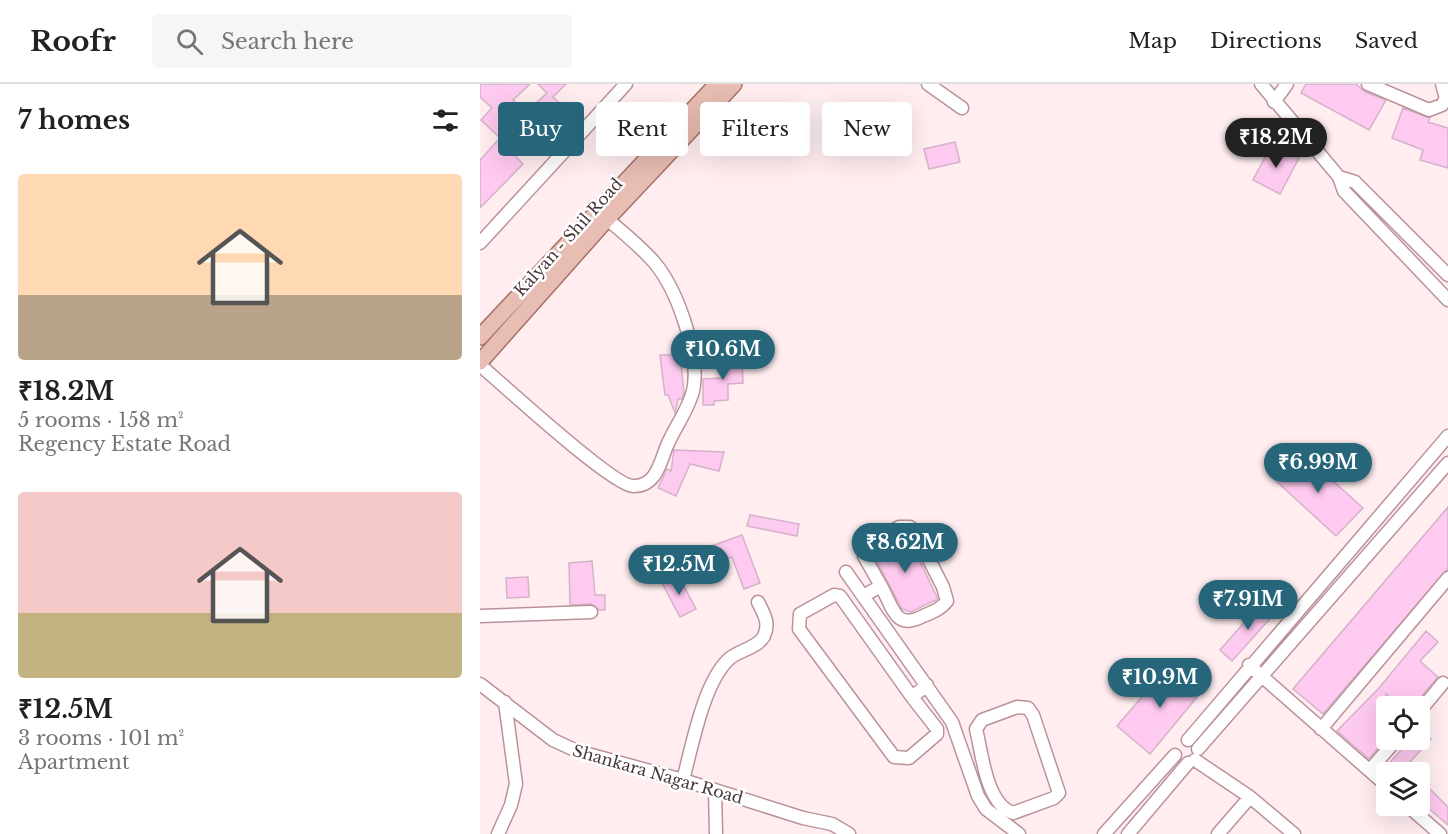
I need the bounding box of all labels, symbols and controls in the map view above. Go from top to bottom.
search box [152,14,572,68]
text: Roofr [30,24,116,59]
icon: search [173,25,206,58]
text: Search here [221,28,354,55]
text: Map [1128,28,1177,54]
text: Directions [1210,28,1322,54]
text: Saved [1355,28,1418,54]
chip: Buy [498,102,584,156]
chip: Rent [596,102,688,156]
chip: Filters [700,102,810,156]
chip: New [822,102,912,156]
text: 7 homes [18,104,130,136]
icon: filters [429,104,462,137]
pin: ₹18.2M [1227,118,1325,169]
text: ₹18.2M [1239,125,1313,149]
street label: Kalyan - Shil Road [510,174,626,300]
icon: home [186,213,294,321]
pin: ₹10.6M [674,330,772,381]
text: ₹10.6M [685,337,761,361]
text: ₹18.2M [18,375,114,407]
text: 5 rooms · 158 m² [18,408,184,432]
text: Regency Estate Road [18,432,231,456]
pin: ₹6.99M [1269,443,1367,494]
text: ₹6.99M [1278,450,1358,474]
pin: ₹8.62M [856,523,954,574]
text: ₹8.62M [866,530,944,554]
icon: home [186,531,294,639]
pin: ₹12.5M [630,545,728,596]
text: ₹12.5M [642,552,716,576]
pin: ₹7.91M [1199,580,1297,631]
text: ₹7.91M [1213,587,1283,611]
pin: ₹10.9M [1111,658,1209,709]
text: ₹10.9M [1122,665,1198,689]
text: ₹12.5M [18,693,113,725]
map controls [1376,696,1430,816]
button: locate [1376,696,1430,750]
text: 3 rooms · 101 m² [18,726,184,750]
street label: Shankara Nagar Road [570,740,746,808]
text: Apartment [18,750,129,774]
button: layers [1376,762,1430,816]

